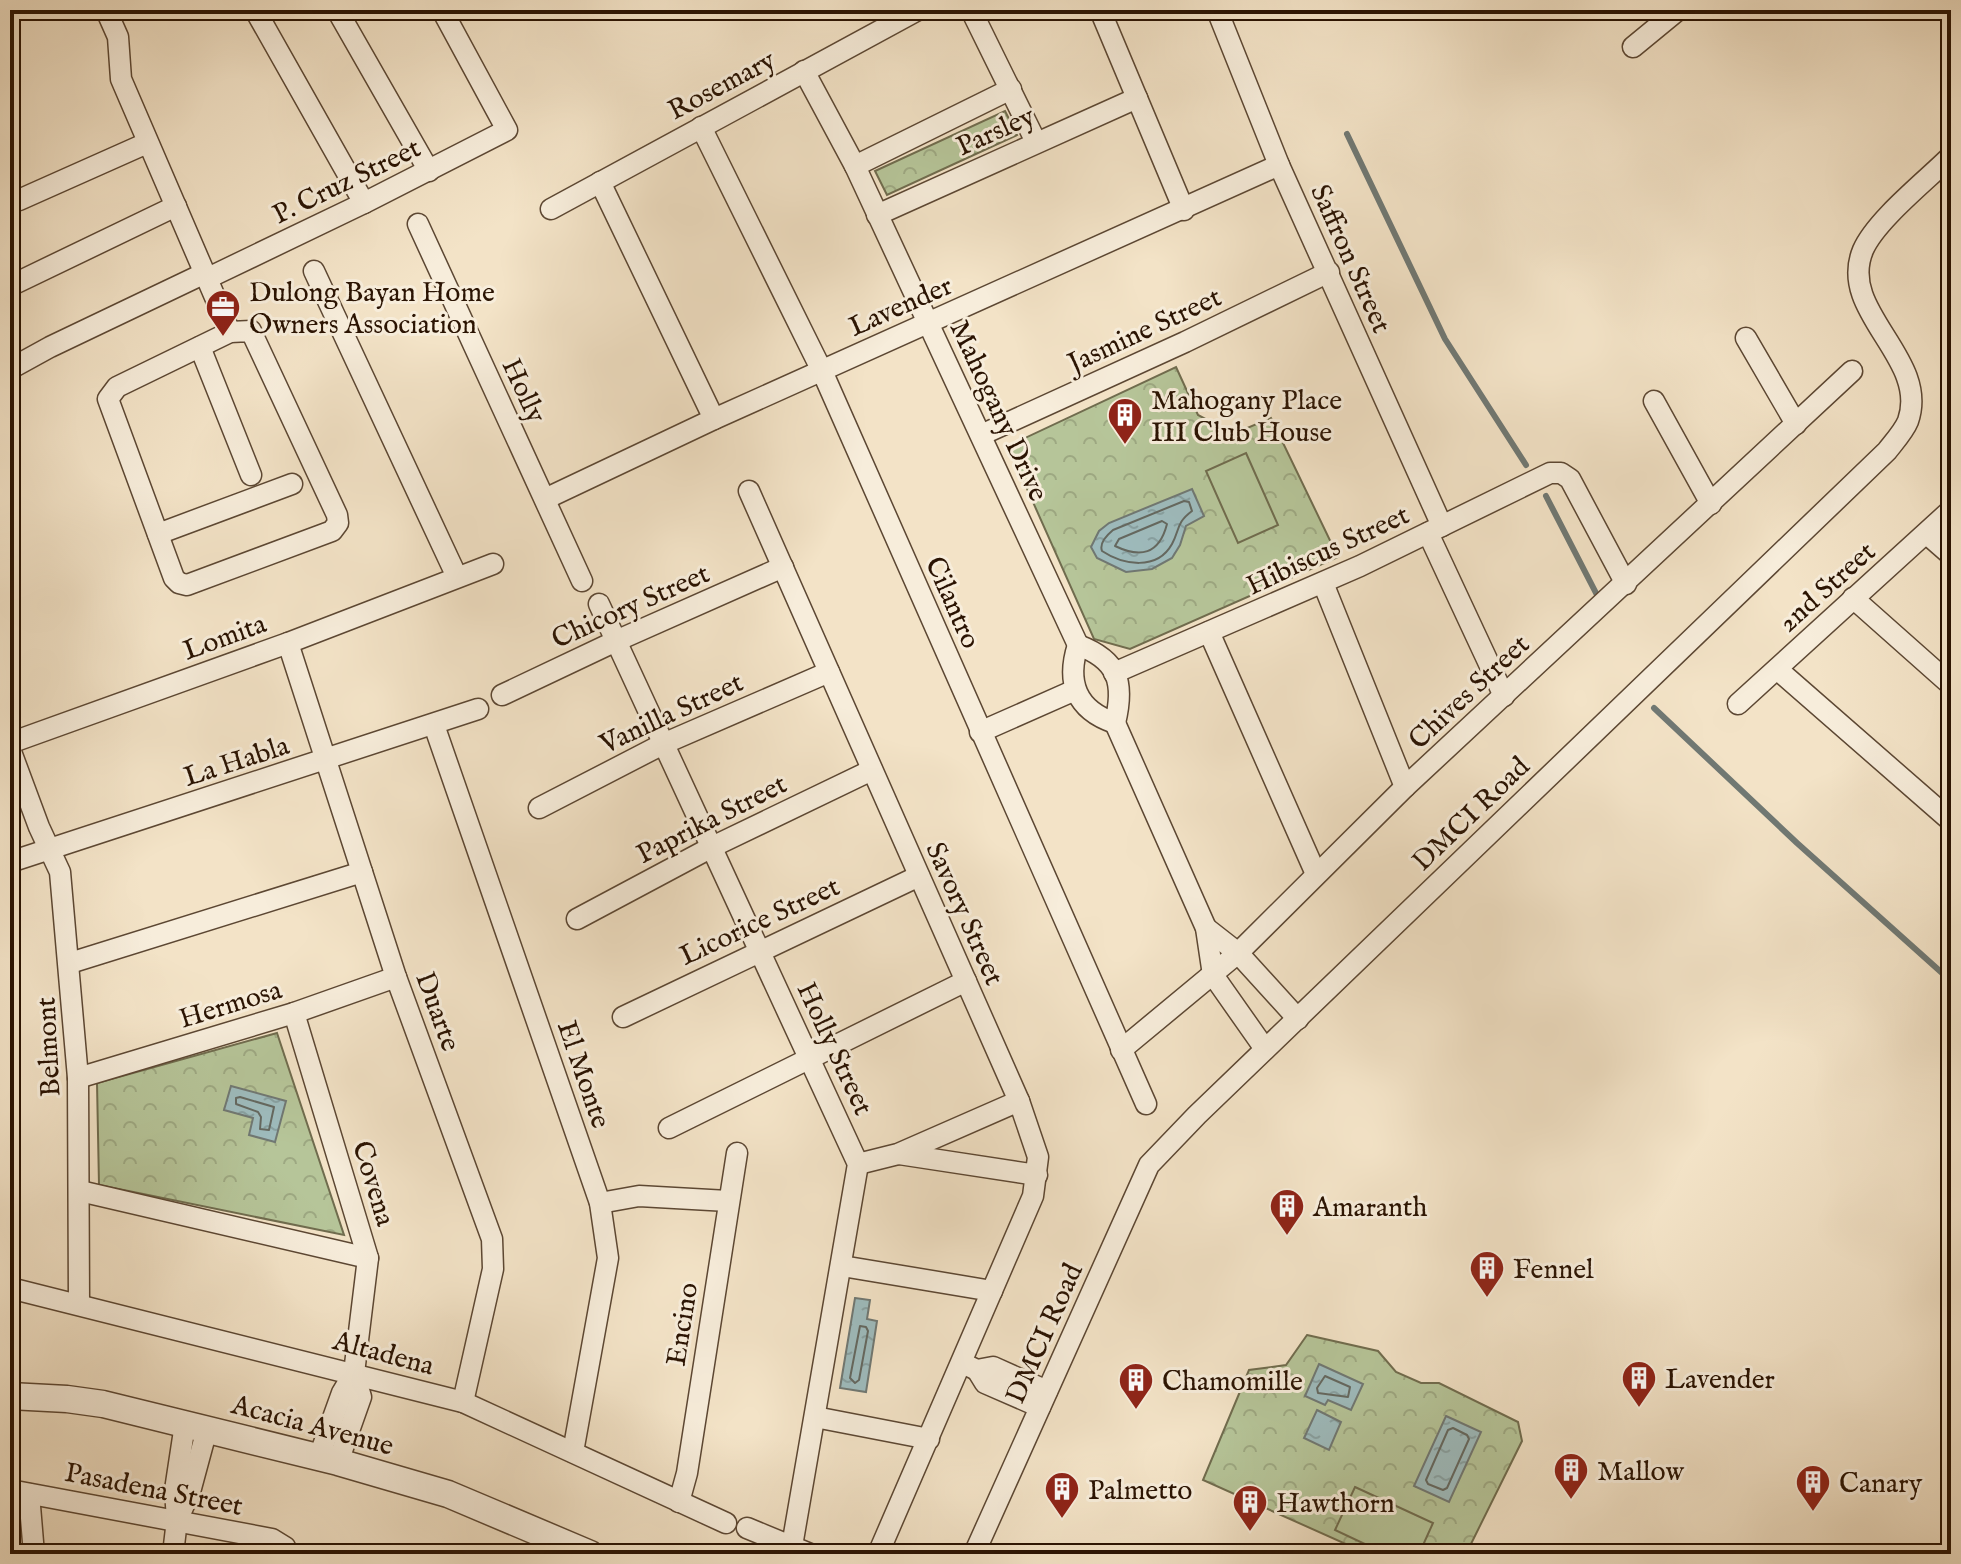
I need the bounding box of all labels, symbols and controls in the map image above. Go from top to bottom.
street label: Rosemary [662,43,782,129]
street label: Parsley [951,99,1041,165]
street label: P. Cruz Street [267,131,427,233]
street label: Saffron Street [1301,179,1398,339]
street label: Lavender [844,269,958,346]
place label: Dulong Bayan Home Owners Association [249,276,495,343]
street label: Jasmine Street [1060,280,1228,383]
office icon: Dulong Bayan Home Owners Association [204,288,242,338]
street label: Mahogany Drive [941,315,1055,507]
street label: Holly [493,353,553,429]
place label: Mahogany Place III Club House [1151,384,1342,451]
building icon: Mahogany Place III Club House [1106,396,1144,446]
street label: Hibiscus Street [1241,498,1415,604]
street label: 2nd Street [1772,535,1884,641]
street label: Cilantro [916,552,987,654]
street label: Chicory Street [547,557,716,658]
street label: Lomita [178,607,272,670]
street label: Chives Street [1402,628,1538,758]
street label: Vanilla Street [594,666,750,763]
street label: La Habla [180,729,295,796]
street label: DMCI Road [1406,750,1538,879]
street label: Paprika Street [631,767,793,873]
street label: Savory Street [917,837,1011,991]
street label: Licorice Street [674,870,846,975]
street label: Duarte [406,967,467,1056]
street label: Hermosa [175,973,287,1038]
street label: Holly Street [788,977,880,1122]
street label: Belmont [29,996,70,1098]
street label: El Monte [548,1016,617,1133]
street label: Covena [343,1137,402,1231]
building icon: Amaranth [1268,1187,1306,1237]
place label: Amaranth [1312,1191,1427,1226]
building icon: Fennel [1468,1249,1506,1299]
place label: Fennel [1513,1253,1594,1288]
street label: DMCI Road [999,1258,1092,1410]
street label: Encino [660,1280,707,1369]
street label: Altadena [328,1324,439,1385]
building icon: Lavender [1620,1359,1658,1409]
building icon: Chamomille [1117,1361,1155,1411]
place label: Lavender [1665,1363,1775,1398]
place label: Chamomille [1162,1365,1303,1400]
street label: Acacia Avenue [227,1388,397,1465]
building icon: Mallow [1552,1451,1590,1501]
place label: Mallow [1597,1455,1684,1490]
street label: Pasadena Street [62,1456,246,1525]
building icon: Canary [1794,1463,1832,1513]
place label: Canary [1839,1467,1922,1502]
building icon: Palmetto [1043,1470,1081,1520]
place label: Palmetto [1088,1474,1192,1509]
building icon: Hawthorn [1231,1483,1269,1533]
place label: Hawthorn [1276,1487,1395,1522]

